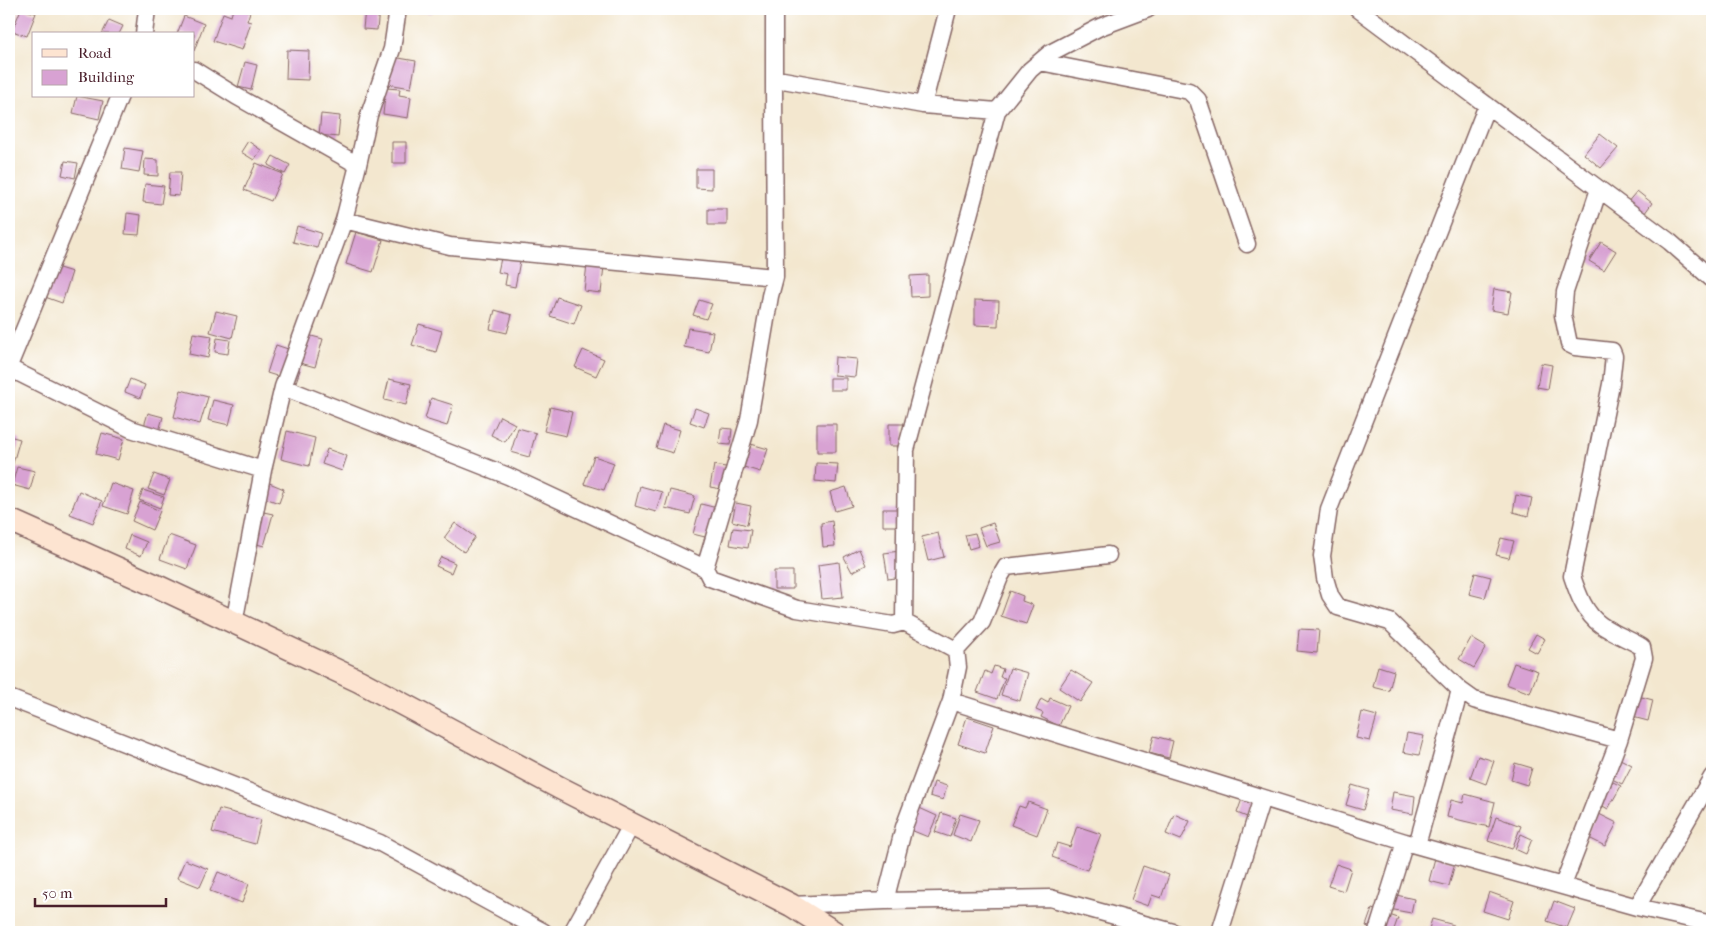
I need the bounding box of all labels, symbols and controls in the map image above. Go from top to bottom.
legend [32,32,195,98]
text: Road [78,44,112,62]
text: Building [78,68,135,86]
scale bar [35,876,166,908]
text: 50 m [42,884,73,902]

